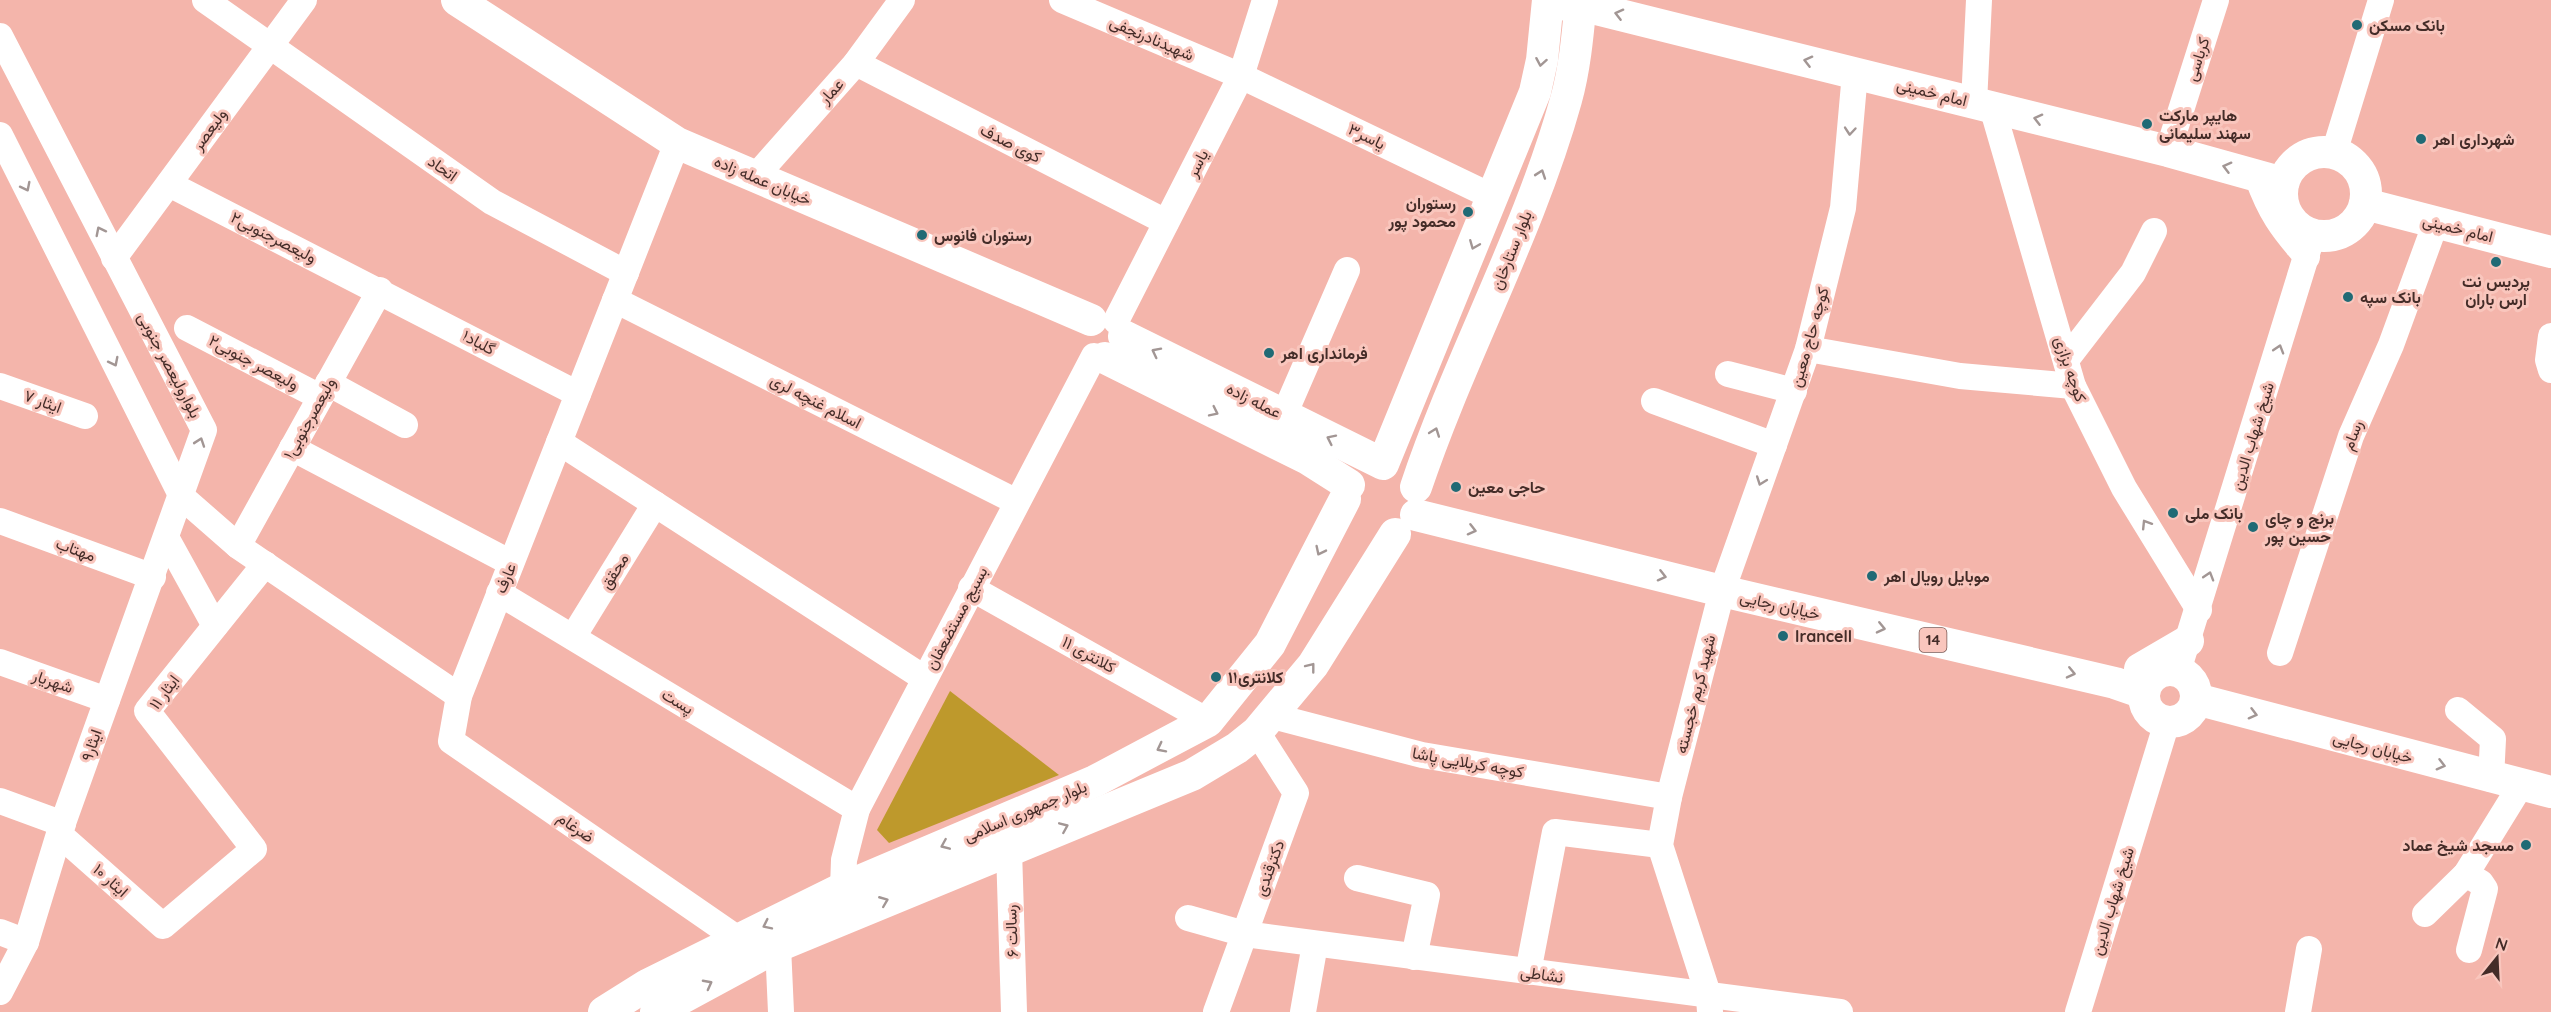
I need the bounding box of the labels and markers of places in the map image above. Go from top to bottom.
place label: بانک مسکن [2369,15,2445,35]
marker: بانک مسکن [2350,18,2364,32]
place label: هایپر مارکت سهند سلیمانی [2159,105,2251,144]
marker: هایپر مارکت سهند سلیمانی [2140,117,2154,131]
place label: شهرداری اهر [2432,129,2515,150]
marker: شهرداری اهر [2414,132,2428,146]
place label: رستوران محمود پور [1388,193,1456,233]
marker: رستوران محمود پور [1461,205,1475,219]
place label: رستوران فانوس [934,225,1032,246]
marker: رستوران فانوس [915,228,929,242]
marker: پردیس نت ارس باران [2489,255,2503,269]
place label: پردیس نت ارس باران [2462,271,2530,310]
place label: بانک سپه [2360,287,2421,309]
marker: بانک سپه [2341,290,2355,304]
place label: فرمانداری اهر [1280,343,1368,364]
marker: فرمانداری اهر [1262,346,1276,360]
place label: حاجی معین [1468,477,1545,497]
marker: حاجی معین [1449,480,1463,494]
place label: بانک ملی [2185,503,2243,523]
marker: بانک ملی [2166,506,2180,520]
place label: برنج و چای حسین پور [2264,508,2334,548]
marker: برنج و چای حسین پور [2246,520,2260,534]
place label: موبایل رویال اهر [1883,566,1990,587]
marker: موبایل رویال اهر [1865,569,1879,583]
place label: Irancell [1795,626,1852,646]
marker: Irancell [1776,629,1790,643]
place label: کلانتری۱۱ [1228,667,1283,688]
marker: کلانتری۱۱ [1209,670,1223,684]
place label: مسجد شیخ عماد [2403,835,2514,857]
marker: مسجد شیخ عماد [2519,838,2533,852]

